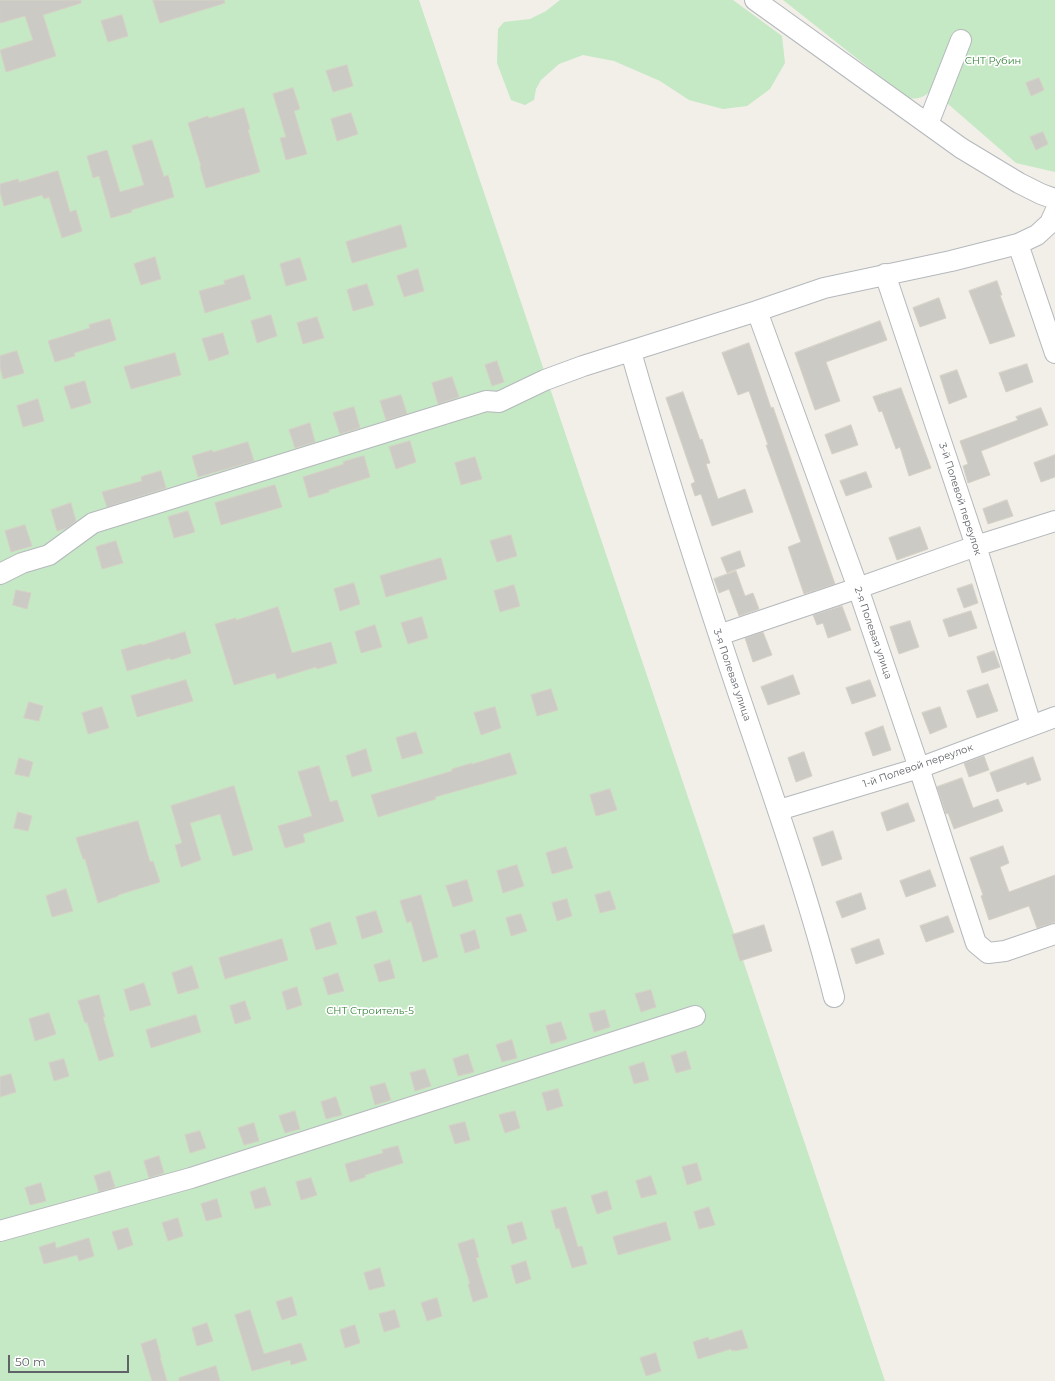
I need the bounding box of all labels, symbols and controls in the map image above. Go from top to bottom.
park label: СНТ Рубин [965,55,1021,67]
street label: 3-й Полевой переулок [936,441,984,557]
street label: 2-я Полевая улица [852,585,894,681]
street label: 3-я Полевая улица [711,627,753,723]
street label: 1-й Полевой переулок [861,742,975,790]
park label: СНТ Строитель-5 [326,1005,414,1017]
scale bar [10,1347,131,1373]
text: 50 m [15,1354,46,1369]

